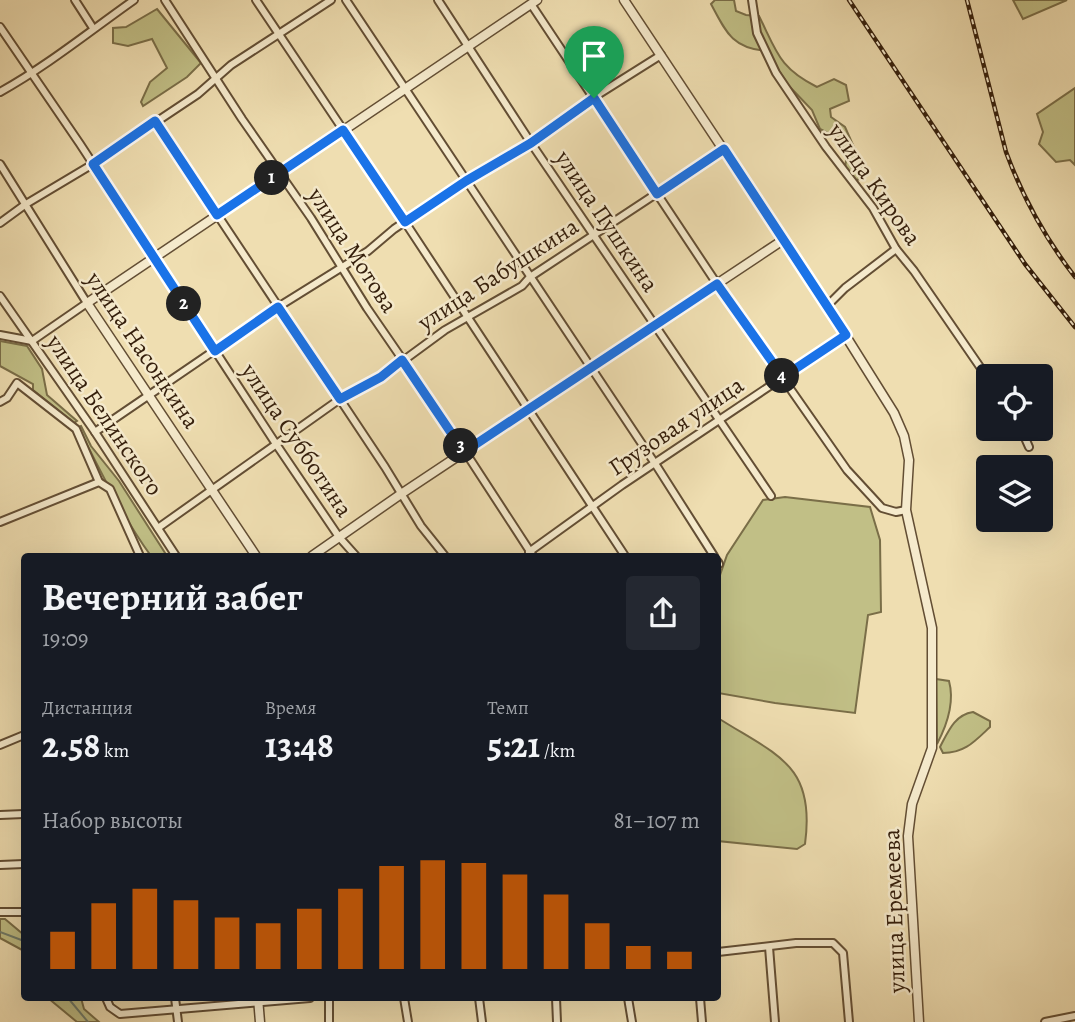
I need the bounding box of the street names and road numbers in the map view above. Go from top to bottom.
street label: улица Кирова [820,116,929,252]
street label: улица Пушкина [547,143,666,298]
street label: улица Мотова [300,180,405,319]
street label: улица Бабушкина [411,210,585,339]
street label: улица Насонкина [78,265,207,435]
street label: улица Белинского [39,327,171,502]
street label: улица Субботина [233,356,360,523]
street label: Грузовая улица [602,369,750,483]
street label: улица Еремеева [875,828,913,995]

